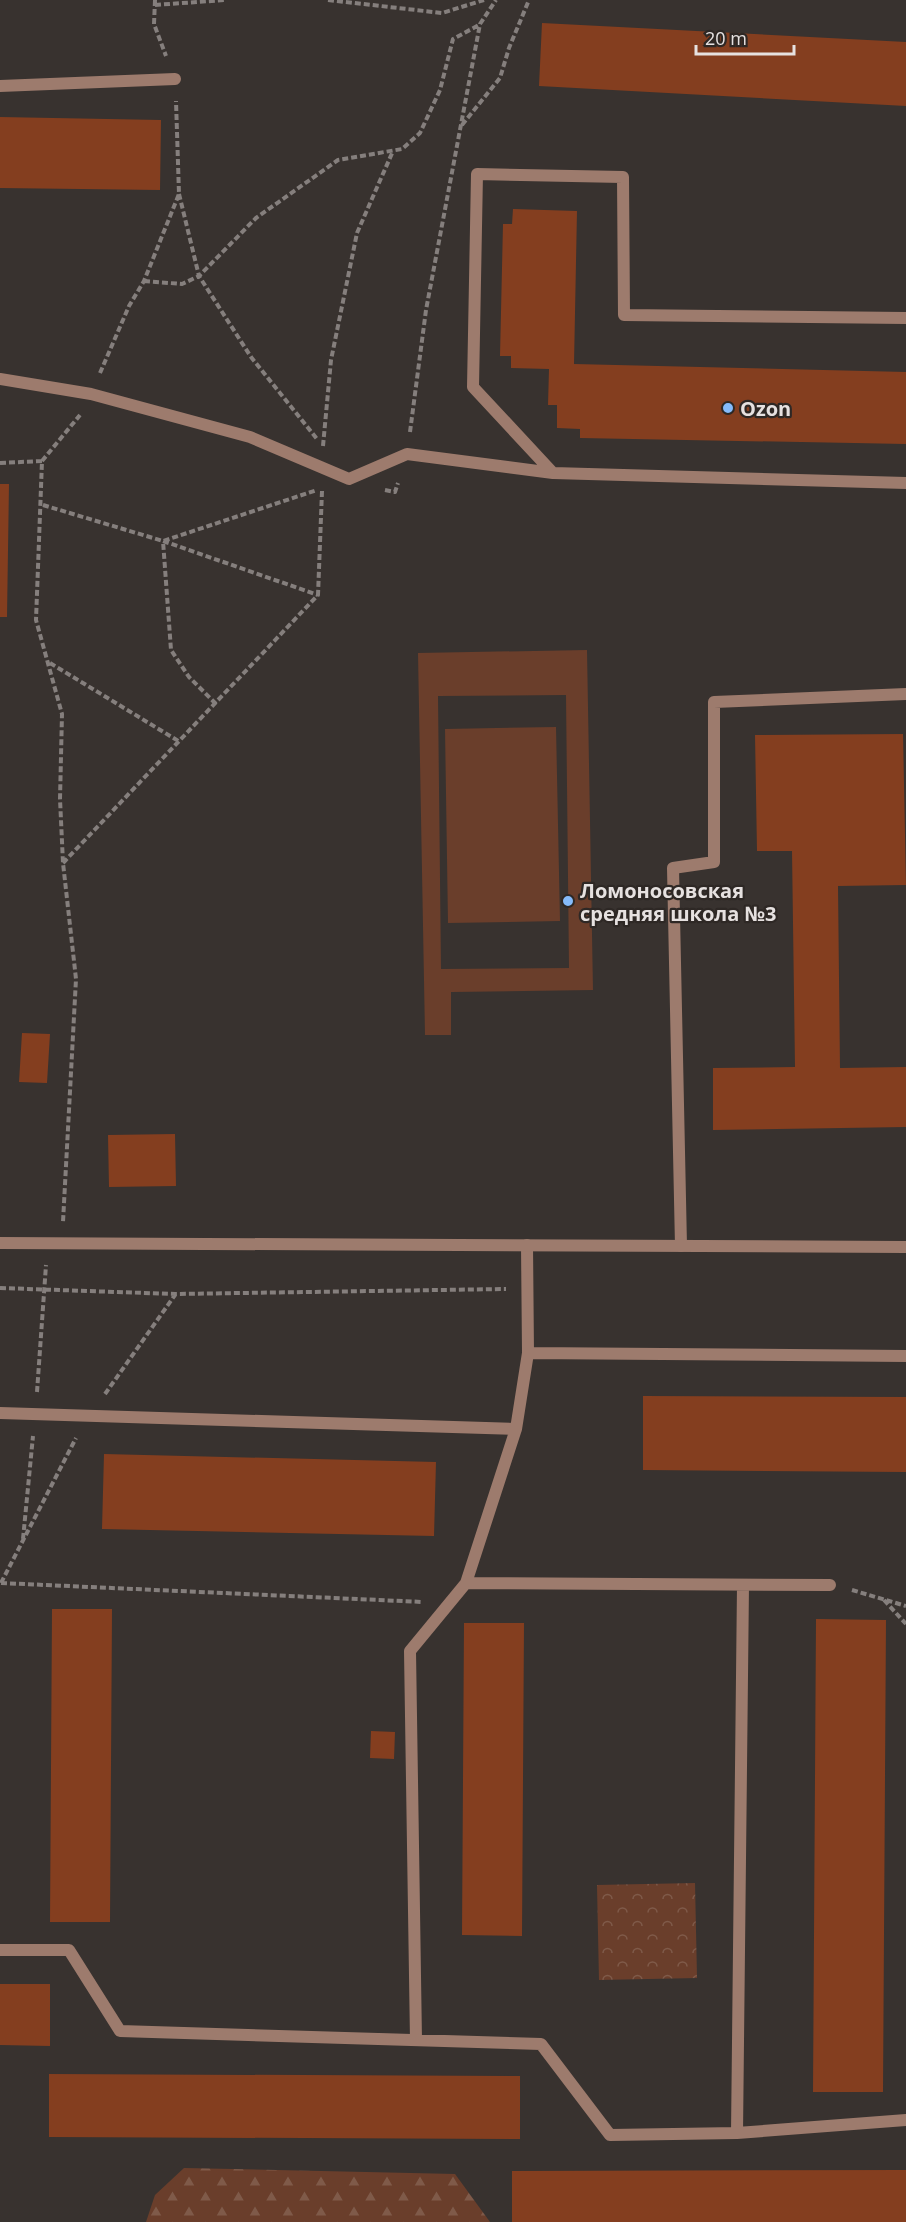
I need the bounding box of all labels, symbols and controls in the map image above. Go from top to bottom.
scale bar [696,18,794,56]
text: 20 m [705,26,747,50]
place label: Ozon [740,395,791,422]
marker: Ozon [721,401,735,415]
place label: Ломоносовская средняя школа №3 [580,877,777,927]
marker: Ломоносовская средняя школа №3 [561,894,575,908]

